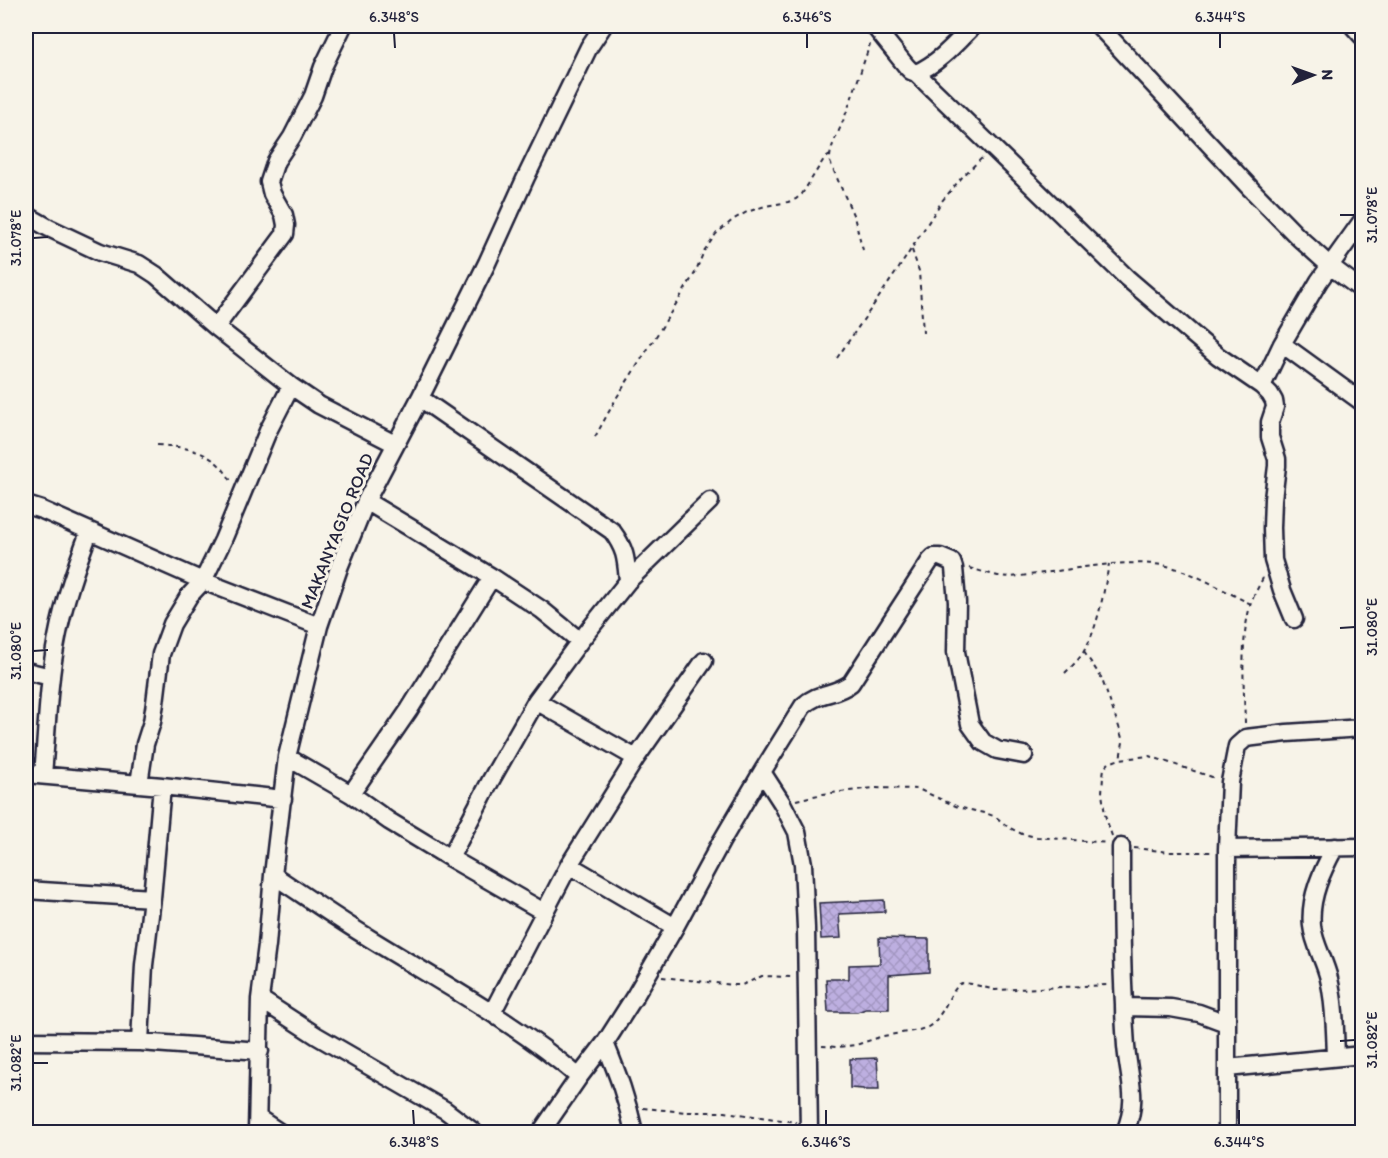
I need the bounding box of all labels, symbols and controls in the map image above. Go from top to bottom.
text: 6.348°S [369,8,419,26]
text: 6.346°S [782,8,832,26]
text: 6.344°S [1195,8,1245,26]
north arrow [1283,45,1343,105]
text: N [1318,69,1337,80]
text: 31.078°E [1363,187,1381,243]
text: 31.078°E [7,210,25,266]
street label: MAKANYAGIO ROAD [296,450,378,612]
text: 31.080°E [1363,598,1381,656]
text: 31.080°E [7,622,25,680]
text: 31.082°E [1363,1012,1381,1068]
text: 31.082°E [7,1035,25,1091]
text: 6.348°S [389,1133,439,1151]
text: 6.346°S [801,1133,851,1151]
text: 6.344°S [1214,1133,1264,1151]

